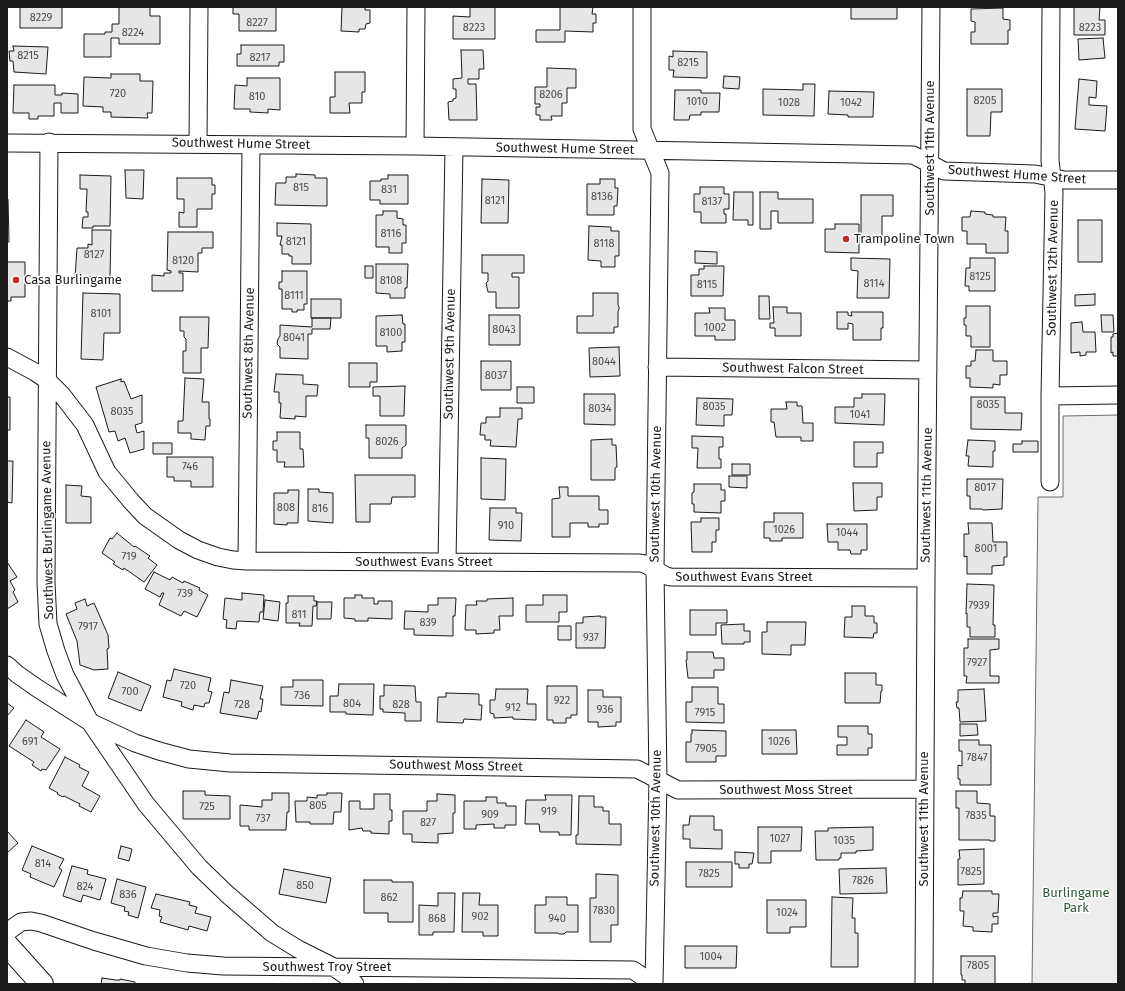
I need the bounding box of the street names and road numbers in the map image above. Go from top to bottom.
street label: Southwest 11th Avenue [922,80,938,216]
street label: Southwest Hume Street [172,135,310,153]
street label: Southwest Hume Street [496,140,634,158]
street label: Southwest Hume Street [947,162,1087,188]
street label: Southwest 12th Avenue [1044,200,1062,336]
street label: Southwest 8th Avenue [240,287,258,419]
street label: Southwest 9th Avenue [441,288,459,420]
street label: Southwest Falcon Street [722,360,864,378]
street label: Southwest 10th Avenue [647,425,665,563]
street label: Southwest 11th Avenue [918,427,936,563]
street label: Southwest Burlingame Avenue [39,440,57,620]
street label: Southwest Evans Street [355,554,493,570]
street label: Southwest Evans Street [675,569,813,585]
street label: Southwest 10th Avenue [647,749,665,887]
street label: Southwest 11th Avenue [916,751,932,887]
street label: Southwest Moss Street [389,757,523,775]
street label: Southwest Moss Street [719,782,853,798]
street label: Southwest Troy Street [263,959,391,975]

